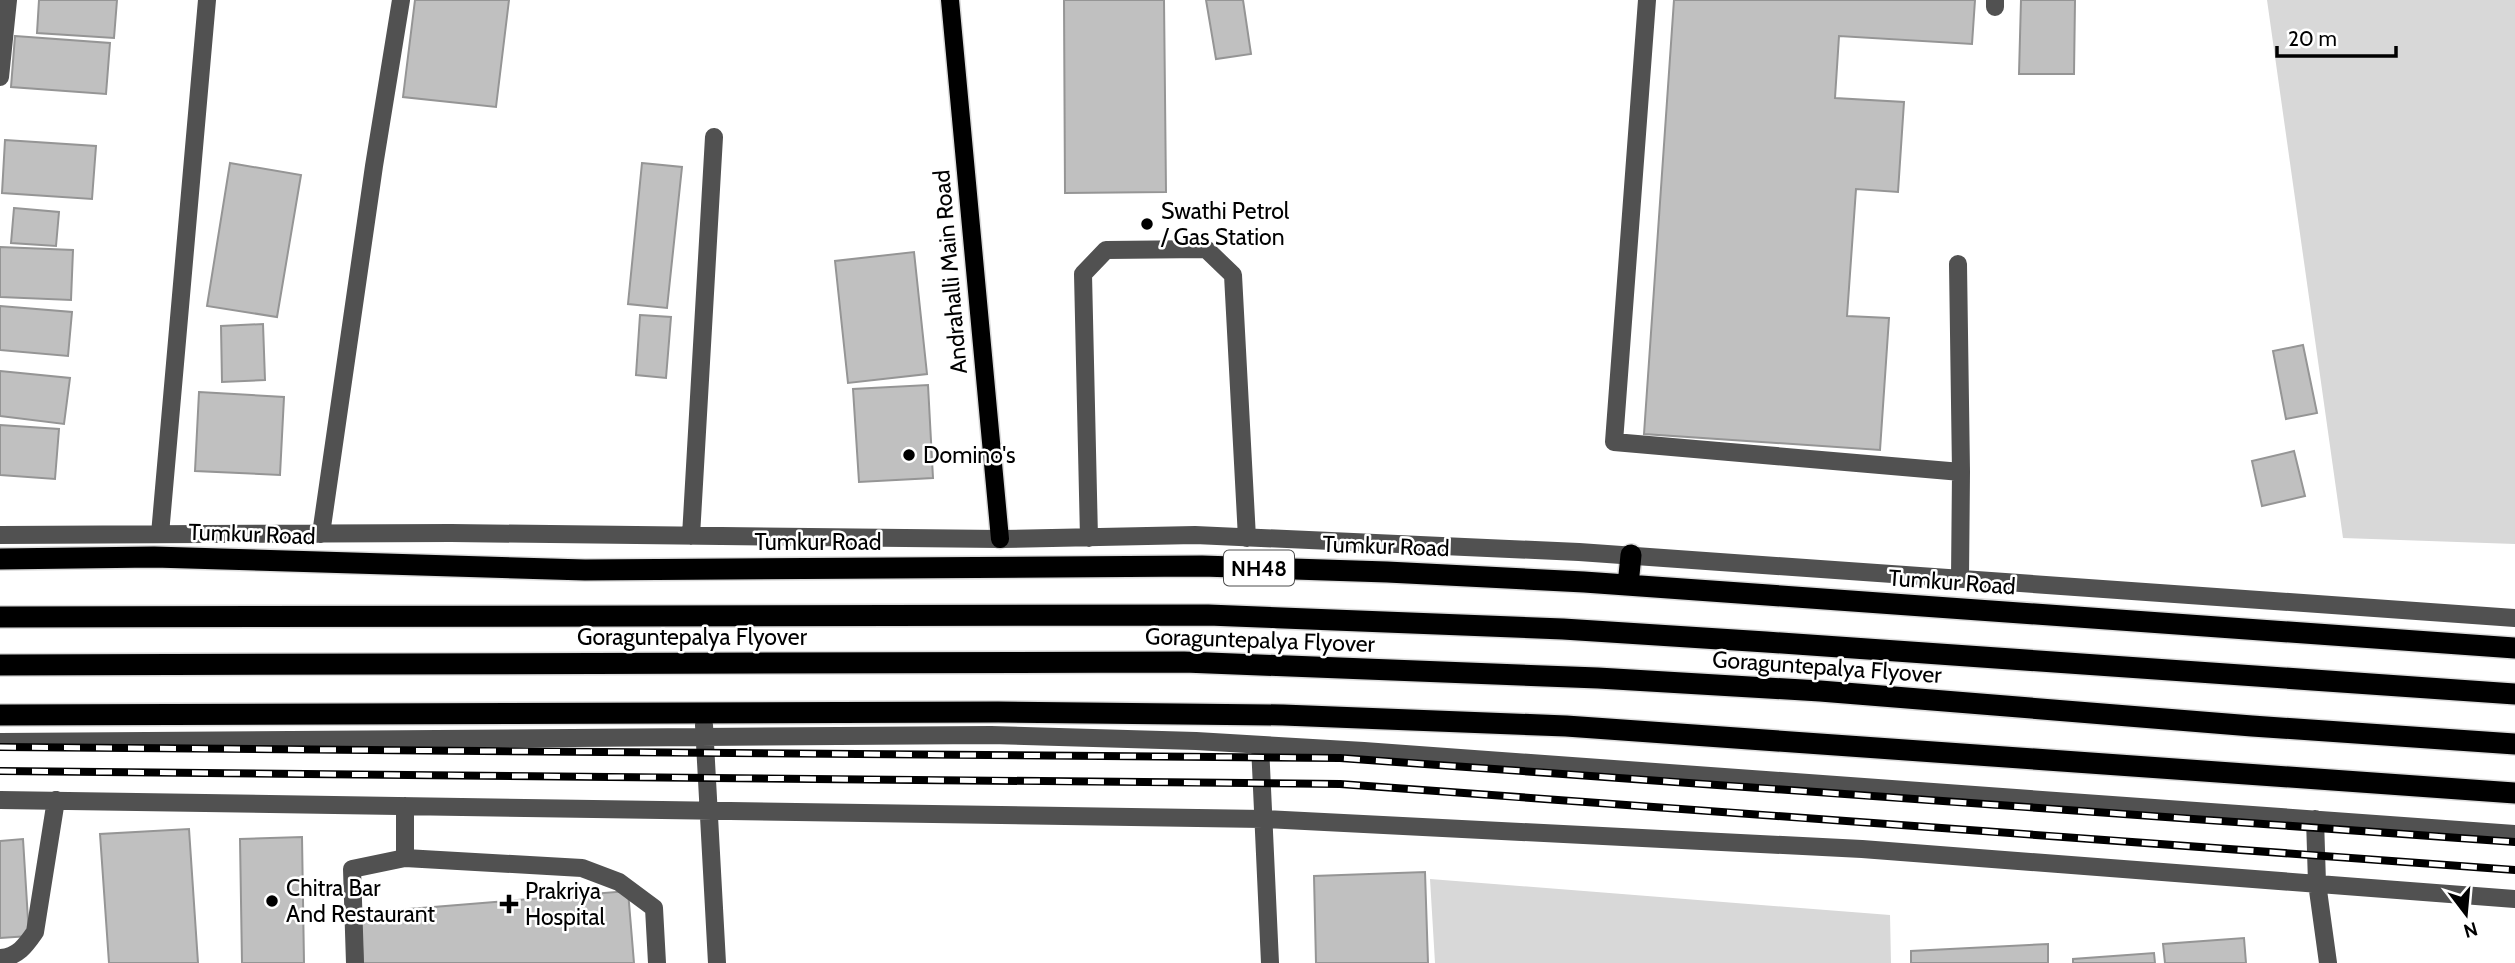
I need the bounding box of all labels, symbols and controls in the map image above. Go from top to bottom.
scale bar [2277,14,2396,58]
text: 20 m [2288,26,2337,51]
street label: Andrahalli Main Road [927,169,973,375]
place label: Swathi Petrol / Gas Station [1160,197,1290,251]
marker: Swathi Petrol / Gas Station [1139,216,1155,232]
place label: Domino's [923,441,1016,469]
marker: Domino's [901,447,917,463]
street label: Tumkur Road [188,518,316,550]
street label: Tumkur Road [754,528,882,556]
street label: Tumkur Road [1322,530,1450,562]
road number: NH48 [1224,550,1294,586]
street label: Tumkur Road [1888,564,2016,600]
street label: Goraguntepalya Flyover [1145,622,1376,658]
street label: Goraguntepalya Flyover [577,623,808,651]
street label: Goraguntepalya Flyover [1711,645,1943,689]
place label: Chitra Bar And Restaurant [286,874,435,928]
place label: Prakriya Hospital [525,877,606,931]
north arrow [2431,879,2501,949]
marker: Chitra Bar And Restaurant [264,893,280,909]
marker: Prakriya Hospital [499,894,519,914]
text: N [2461,917,2480,943]

